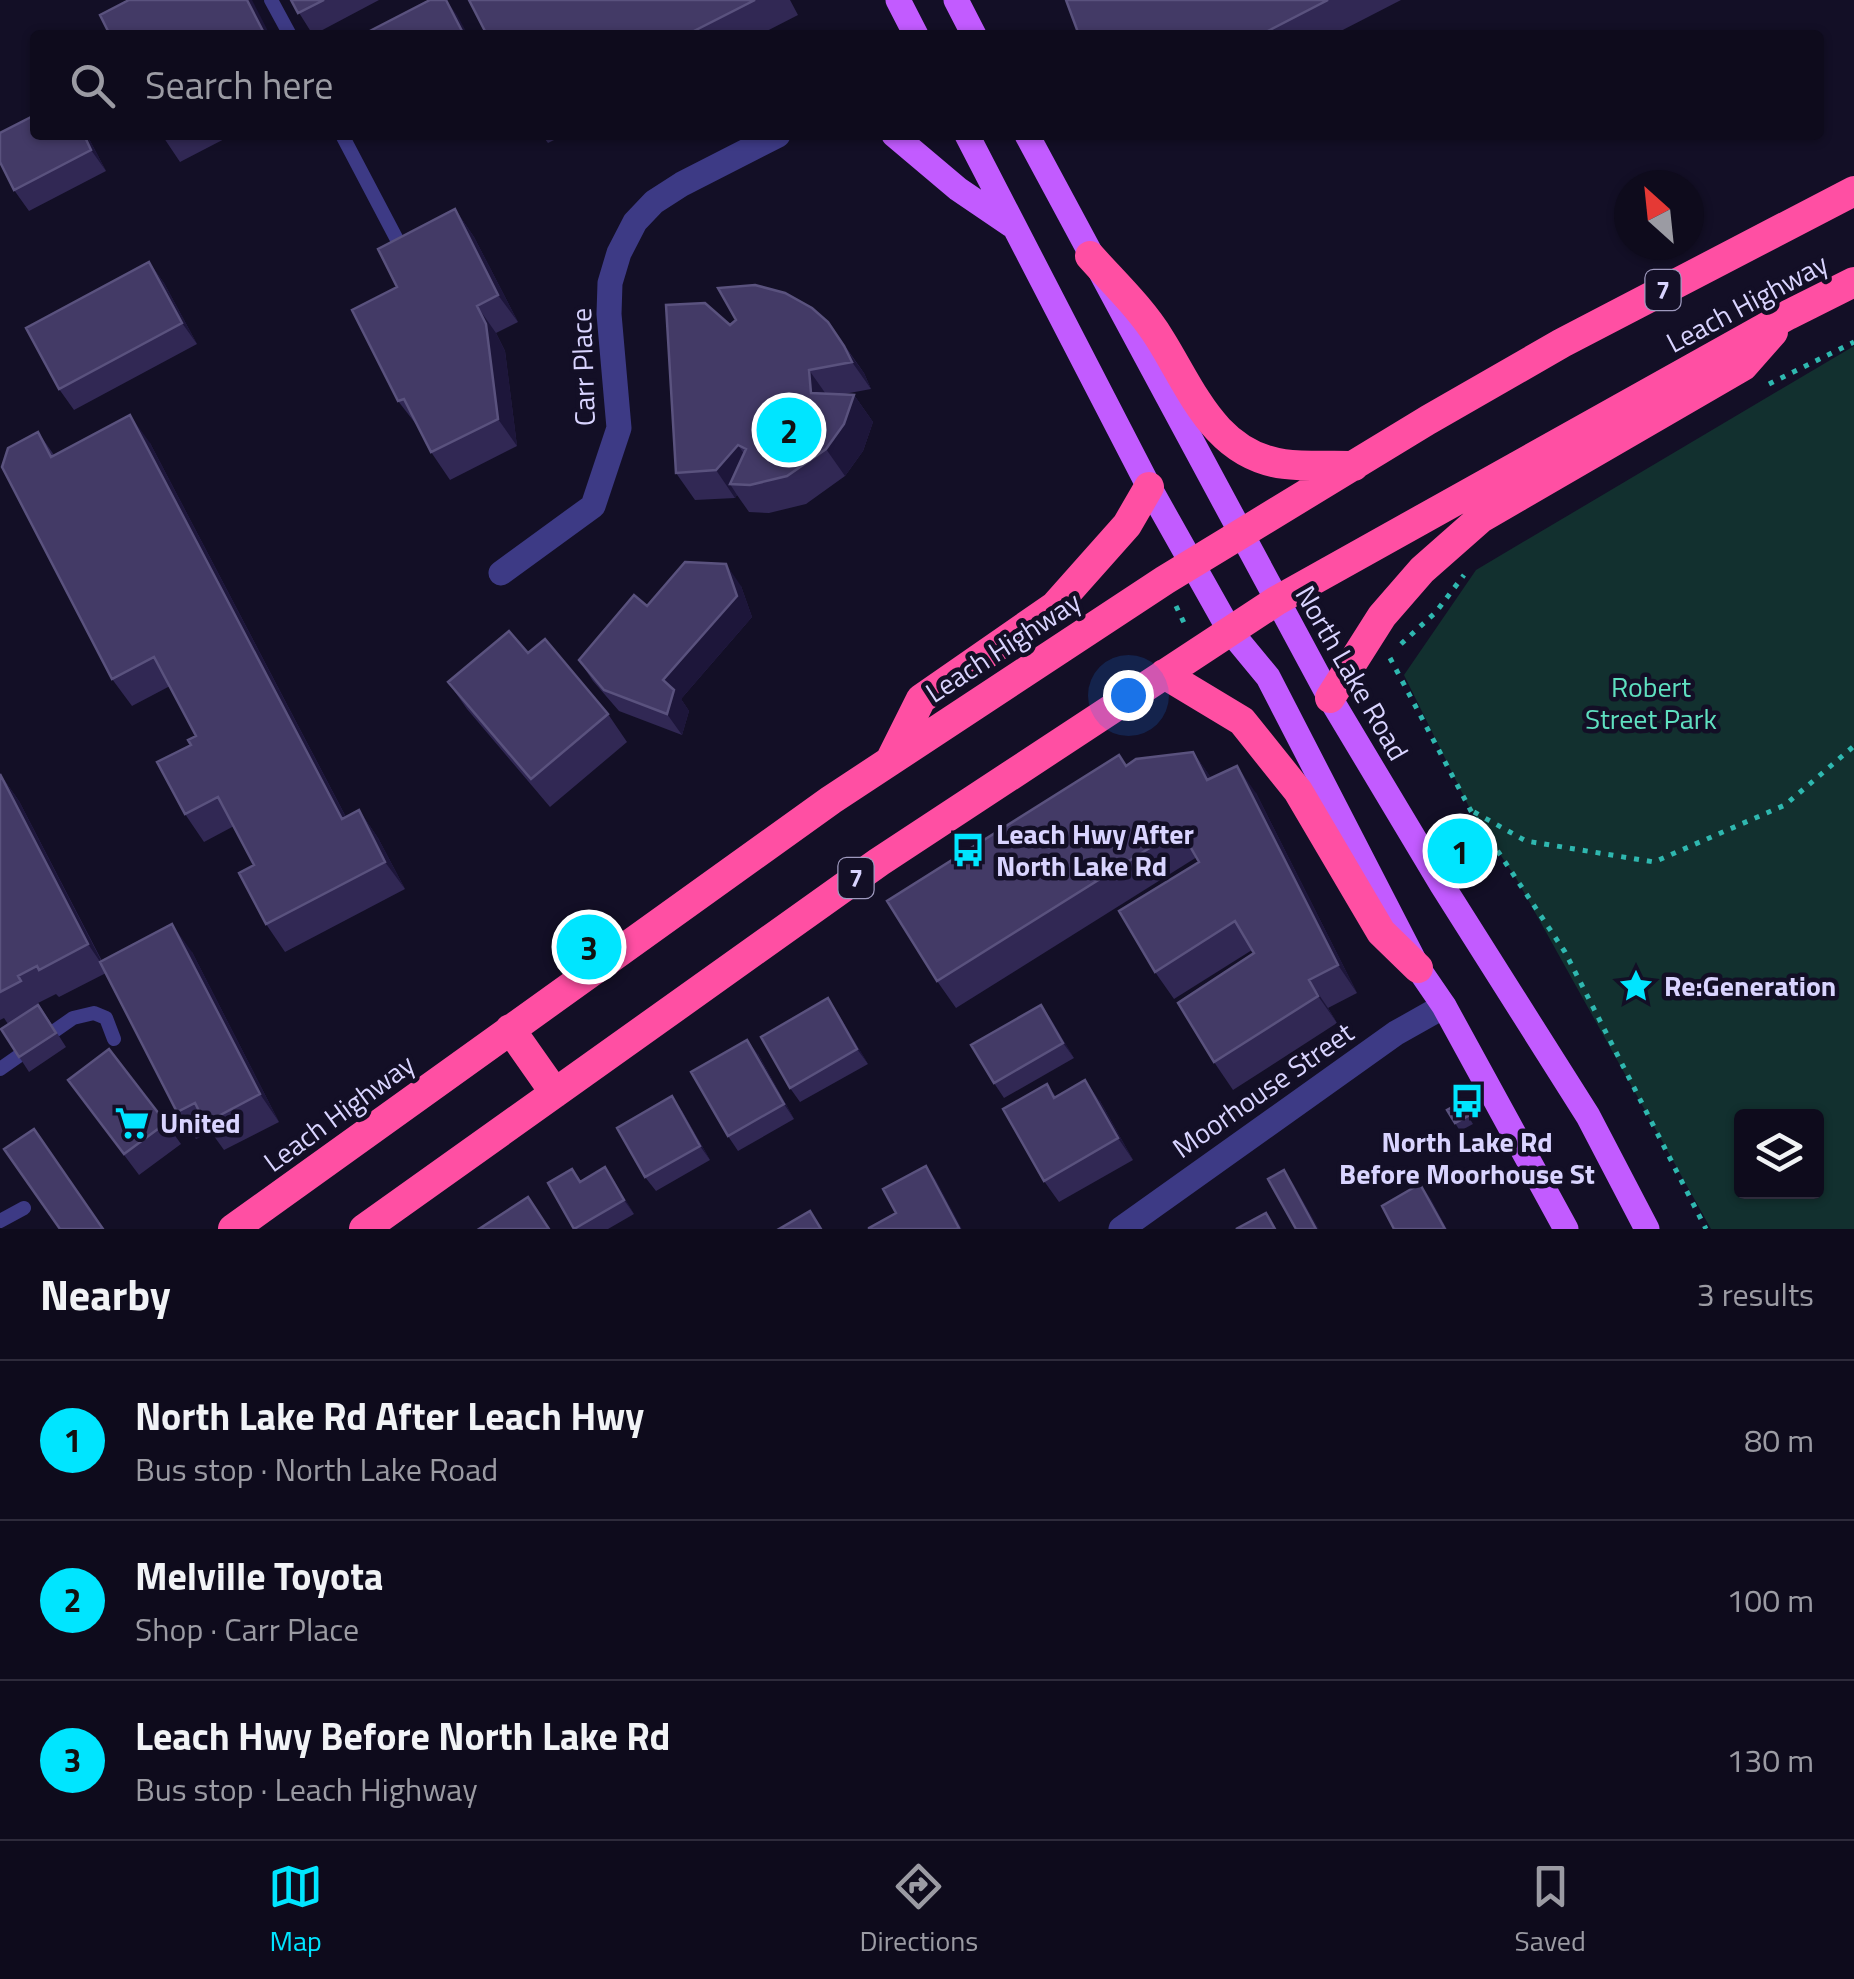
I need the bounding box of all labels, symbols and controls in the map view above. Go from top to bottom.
search box [30,30,1824,140]
text: Search here [145,56,333,114]
icon: search [65,58,120,113]
north arrow [1614,170,1704,260]
street label: Leach Highway [1658,242,1835,363]
road number: 7 [1646,270,1680,310]
street label: Carr Place [559,307,606,427]
pin: 2 [756,392,822,468]
street label: North Lake Road [1285,577,1420,768]
street label: Leach Highway [916,580,1089,713]
park label: Robert Street Park [1585,665,1717,740]
your location [1103,670,1154,721]
place label: Leach Hwy After North Lake Rd [996,812,1194,887]
pin: 1 [1428,814,1492,888]
bus stop icon: Leach Hwy After North Lake Rd [949,831,987,869]
road number: 7 [838,858,874,898]
pin: 3 [556,910,622,984]
place label: Re:Generation [1664,964,1836,1007]
place icon: Re:Generation [1617,967,1655,1005]
street label: Moorhouse Street [1163,1011,1362,1168]
street label: Leach Highway [254,1043,423,1182]
bus stop icon: North Lake Rd Before Moorhouse St [1448,1082,1486,1120]
place label: United [160,1101,241,1144]
supermarket icon: United [113,1104,151,1142]
map controls [1734,1109,1824,1199]
button: layers [1734,1109,1824,1199]
place label: North Lake Rd Before Moorhouse St [1339,1120,1595,1195]
text: Nearby [40,1262,171,1326]
text: 3 results [1697,1270,1814,1318]
text: North Lake Rd After Leach Hwy [135,1387,644,1445]
text: 1 [64,1416,81,1464]
text: 80 m [1744,1416,1814,1464]
text: Bus stop · North Lake Road [135,1445,498,1493]
text: Melville Toyota [135,1547,383,1605]
text: 2 [64,1576,81,1624]
text: 100 m [1726,1576,1814,1624]
text: Shop · Carr Place [135,1605,359,1653]
text: Leach Hwy Before North Lake Rd [135,1707,670,1765]
text: 3 [64,1736,81,1784]
text: 130 m [1726,1736,1814,1784]
text: Bus stop · Leach Highway [135,1765,478,1813]
tab: Map [268,1859,323,1962]
tab: Directions [859,1859,978,1962]
tab: Saved [1515,1859,1586,1962]

